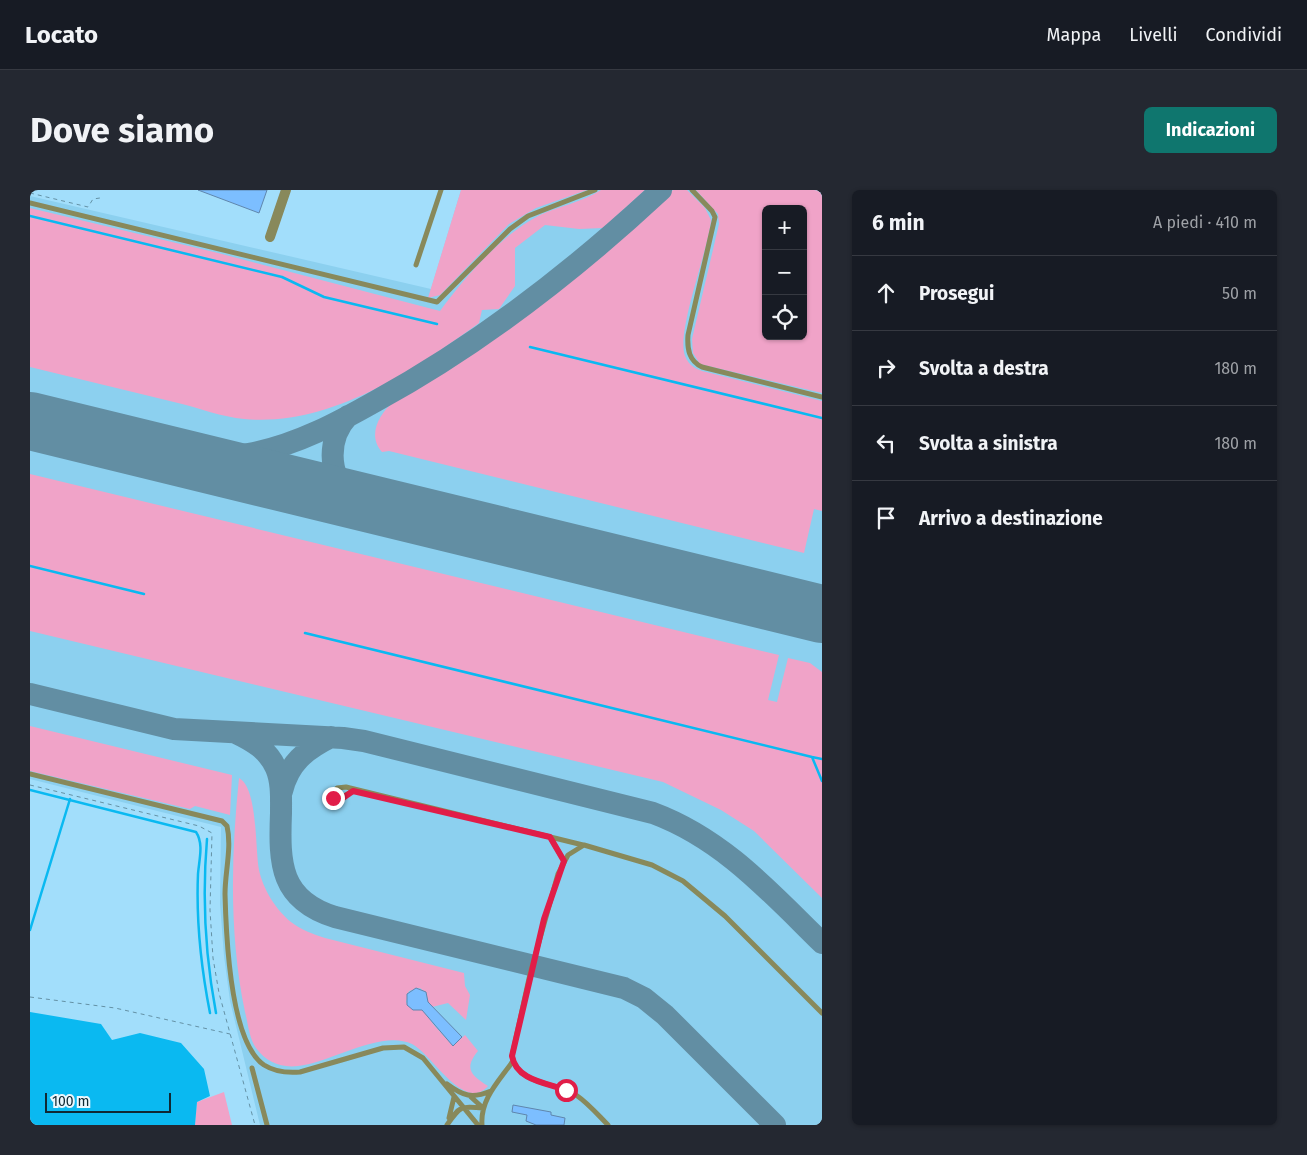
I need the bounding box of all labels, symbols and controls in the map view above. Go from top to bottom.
text: Locato [25,21,98,49]
text: Mappa [1047,24,1101,46]
text: Livelli [1129,24,1178,46]
text: Condividi [1206,24,1282,46]
button: Indicazioni [1144,107,1277,153]
text: Dove siamo [30,109,214,151]
map controls [762,205,807,340]
button: + [762,205,807,250]
text: 6 min [872,210,925,236]
text: A piedi · 410 m [1153,213,1257,232]
button: − [762,250,807,295]
icon: ahead [872,279,900,307]
text: Prosegui [919,282,994,305]
text: 50 m [1222,284,1257,303]
button: locate [762,295,807,340]
icon: right [872,354,900,382]
text: Svolta a destra [919,357,1049,380]
text: 180 m [1214,359,1257,378]
icon: left [872,429,900,457]
text: Svolta a sinistra [919,432,1058,455]
text: 180 m [1214,434,1257,453]
icon: arrive [872,504,900,532]
text: Arrivo a destinazione [919,507,1103,530]
route end [322,787,345,810]
route start [555,1079,578,1102]
scale bar [45,1090,171,1113]
text: 100 m [52,1093,89,1110]

